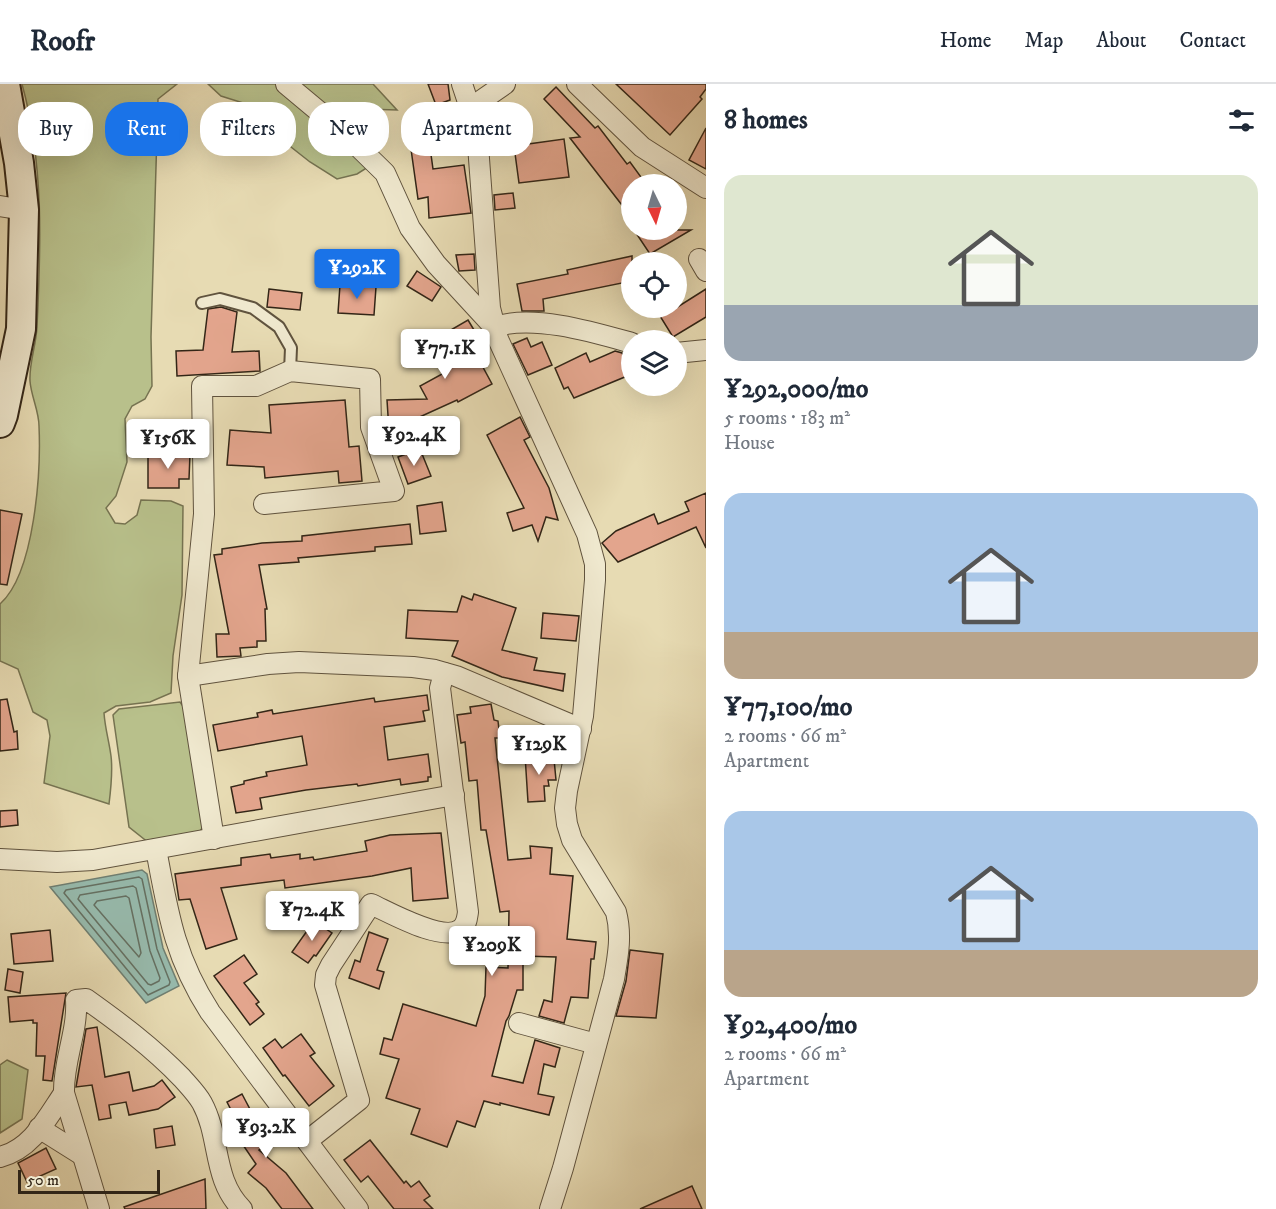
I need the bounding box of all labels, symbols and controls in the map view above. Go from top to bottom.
text: Roofr [30,24,95,59]
text: Home [940,28,992,54]
text: Map [1025,28,1063,54]
text: About [1096,28,1147,54]
text: Contact [1180,28,1246,54]
chip: Buy [18,102,93,156]
chip: Rent [105,102,188,156]
chip: Filters [200,102,296,156]
chip: New [308,102,389,156]
chip: Apartment [401,102,533,156]
text: 8 homes [724,104,808,137]
icon: filters [1225,104,1258,137]
north arrow [621,174,687,240]
map controls [621,174,687,396]
icon: home [937,214,1045,322]
pin: ¥292K [315,249,399,300]
button: locate [621,252,687,318]
text: ¥292K [328,256,386,281]
pin: ¥77.1K [396,329,494,380]
button: layers [621,330,687,396]
text: ¥77.1K [415,336,475,361]
text: ¥292,000/mo [724,373,868,406]
text: 5 rooms · 183 m² [724,406,850,431]
pin: ¥92.4K [365,416,463,467]
pin: ¥156K [126,419,210,470]
text: ¥92.4K [382,423,446,448]
text: ¥156K [140,426,196,451]
text: House [724,431,775,456]
icon: home [937,532,1045,640]
text: ¥77,100/mo [724,691,852,724]
text: 2 rooms · 66 m² [724,724,846,749]
pin: ¥129K [497,725,581,776]
text: ¥129K [512,732,566,757]
text: Apartment [724,749,809,774]
icon: home [937,850,1045,958]
pin: ¥72.4K [263,891,361,942]
text: ¥72.4K [280,898,344,923]
pin: ¥209K [450,926,534,977]
text: ¥209K [463,933,521,958]
text: ¥92,400/mo [724,1009,857,1042]
text: 2 rooms · 66 m² [724,1042,846,1067]
text: Apartment [724,1067,809,1092]
pin: ¥93.2K [217,1108,315,1159]
text: ¥93.2K [236,1115,296,1140]
scale bar [18,1167,160,1194]
text: 50 m [27,1170,59,1190]

